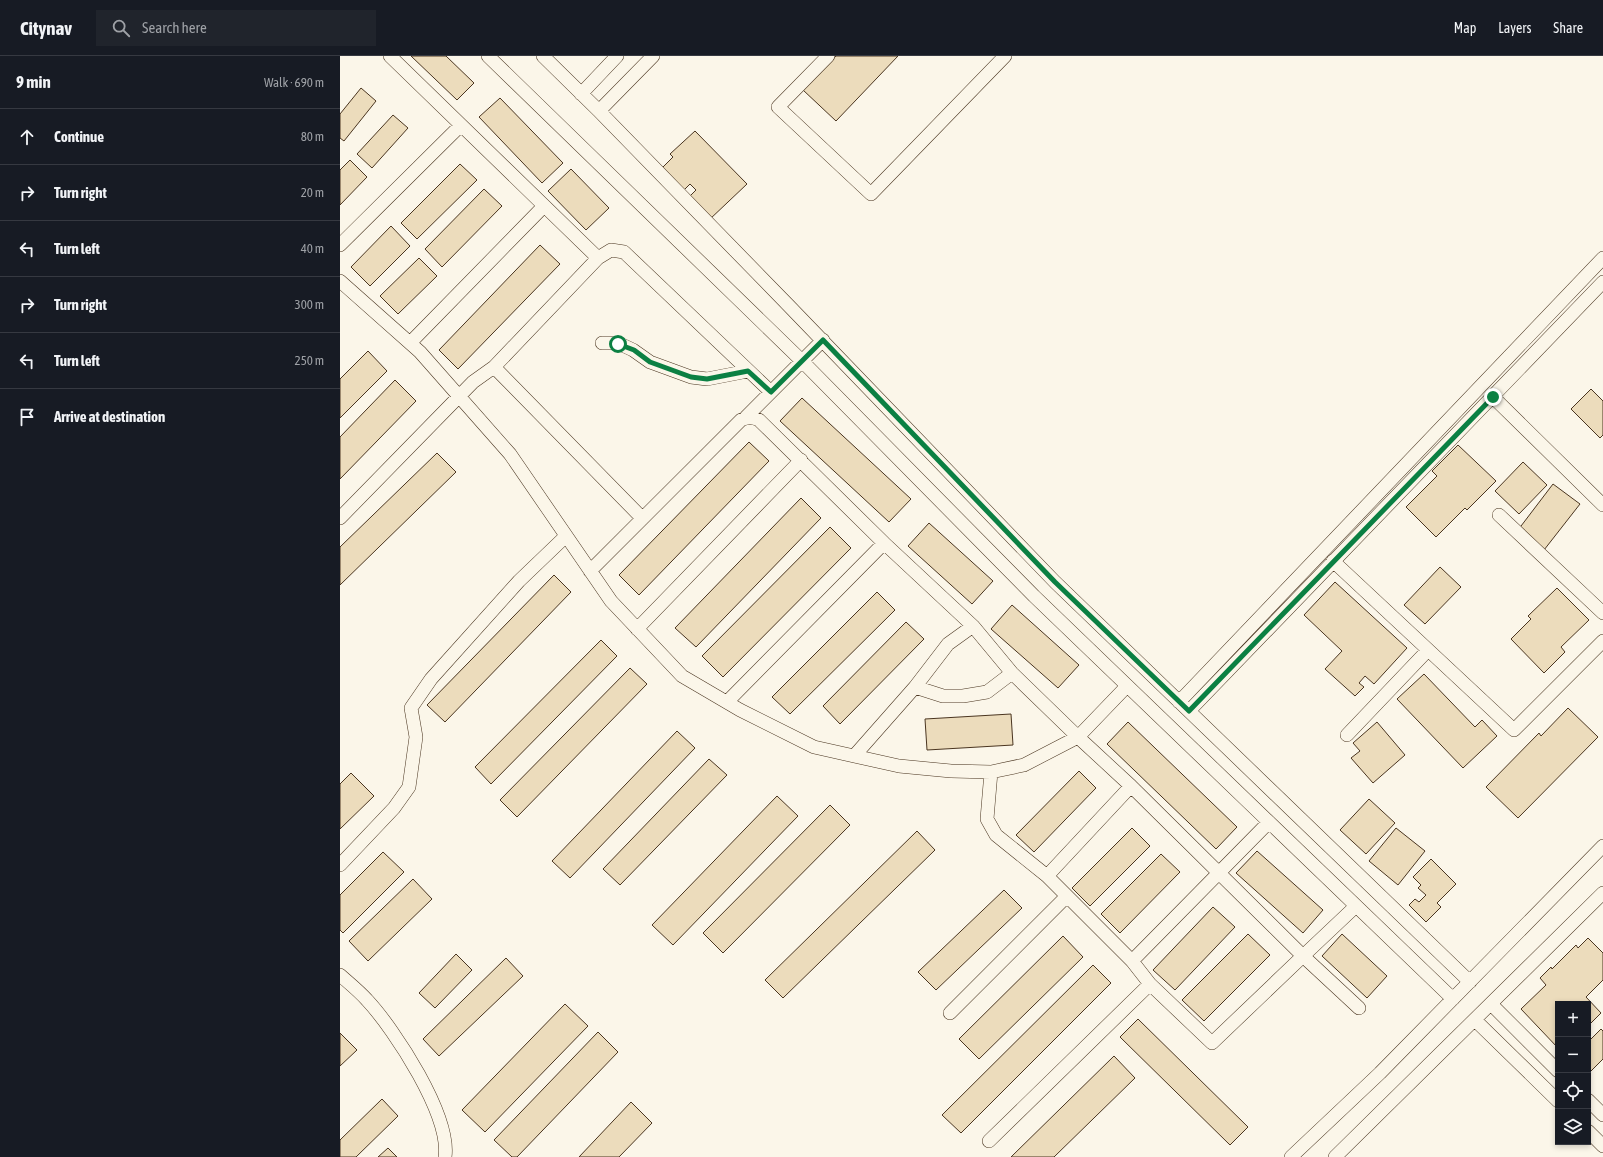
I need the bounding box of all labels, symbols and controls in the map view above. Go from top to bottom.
search box [96,10,376,46]
text: Citynav [20,17,72,39]
icon: search [110,17,132,39]
text: Search here [142,19,207,36]
text: Map [1454,20,1476,36]
text: Layers [1498,20,1531,36]
text: Share [1553,20,1583,36]
text: 9 min [16,72,51,92]
text: Walk · 690 m [264,75,324,90]
icon: ahead [16,126,38,148]
text: Continue [54,128,104,145]
text: 80 m [301,129,324,144]
icon: right [16,182,38,204]
text: Turn right [54,184,107,201]
text: 20 m [301,185,324,200]
icon: left [16,238,38,260]
text: Turn left [54,240,100,257]
text: 40 m [301,241,324,256]
icon: right [16,294,38,316]
text: Turn right [54,296,107,313]
text: 300 m [295,297,324,312]
route start [609,335,627,353]
icon: left [16,350,38,372]
text: Turn left [54,352,100,369]
text: 250 m [295,353,324,368]
route end [1484,388,1502,406]
icon: arrive [16,406,38,428]
text: Arrive at destination [54,408,165,425]
map controls [1555,1001,1591,1145]
button: + [1555,1001,1591,1037]
button: − [1555,1037,1591,1073]
button: locate [1555,1073,1591,1109]
button: layers [1555,1109,1591,1145]

